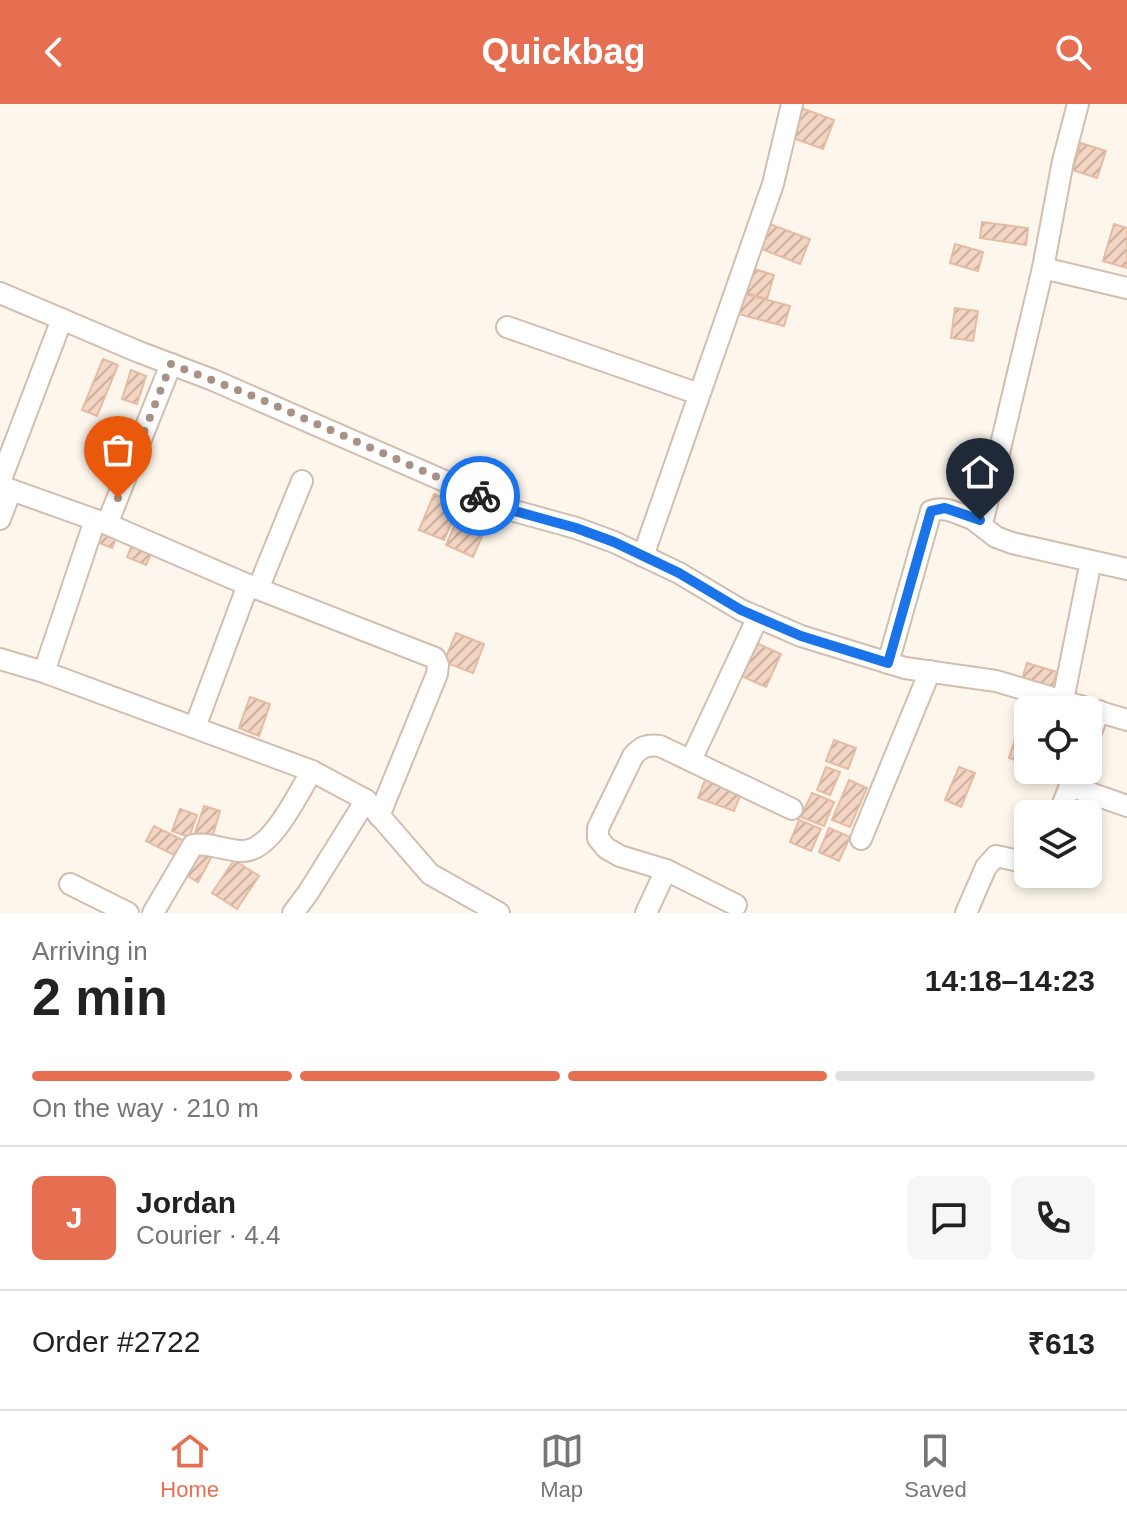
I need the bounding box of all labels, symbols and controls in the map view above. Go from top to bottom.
icon: back [32,30,76,74]
icon: search [1051,30,1095,74]
text: Quickbag [481,31,646,72]
pin [84,416,152,498]
icon: bag [96,428,140,472]
pin [946,438,1014,520]
icon: home [958,450,1002,494]
courier [440,456,520,536]
icon: bike [458,474,502,518]
map controls [1014,696,1102,888]
button: locate [1014,696,1102,784]
button: layers [1014,800,1102,888]
text: Arriving in [32,936,148,966]
text: 14:18–14:23 [925,964,1095,997]
text: 2 min [32,968,168,1026]
text: On the way · 210 m [32,1093,259,1123]
button: chat [907,1176,991,1260]
button: phone [1011,1176,1095,1260]
text: Jordan [136,1186,236,1219]
text: J [66,1201,82,1234]
text: Courier · 4.4 [136,1220,281,1250]
text: Order #2722 [32,1325,200,1358]
text: ₹613 [1028,1327,1095,1360]
tab: Home [160,1429,219,1503]
tab: Map [540,1429,584,1503]
tab: Saved [904,1429,967,1503]

